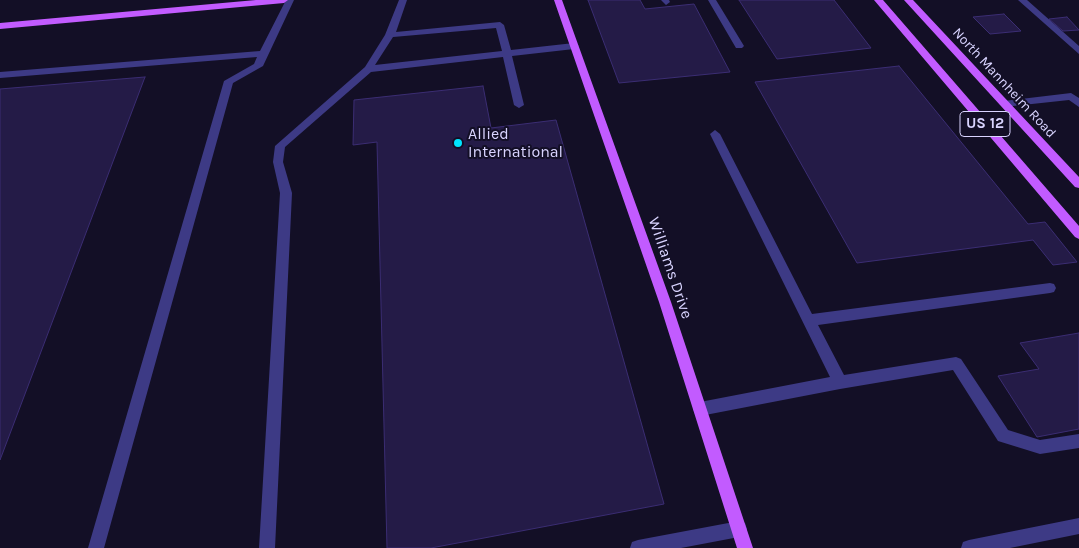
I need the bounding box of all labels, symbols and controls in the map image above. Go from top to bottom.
street label: North Mannheim Road [949,25,1059,141]
road number: US 12 [960,112,1010,136]
place label: Allied International [468,124,563,162]
marker: Allied International [452,137,464,149]
street label: Williams Drive [644,215,696,321]

